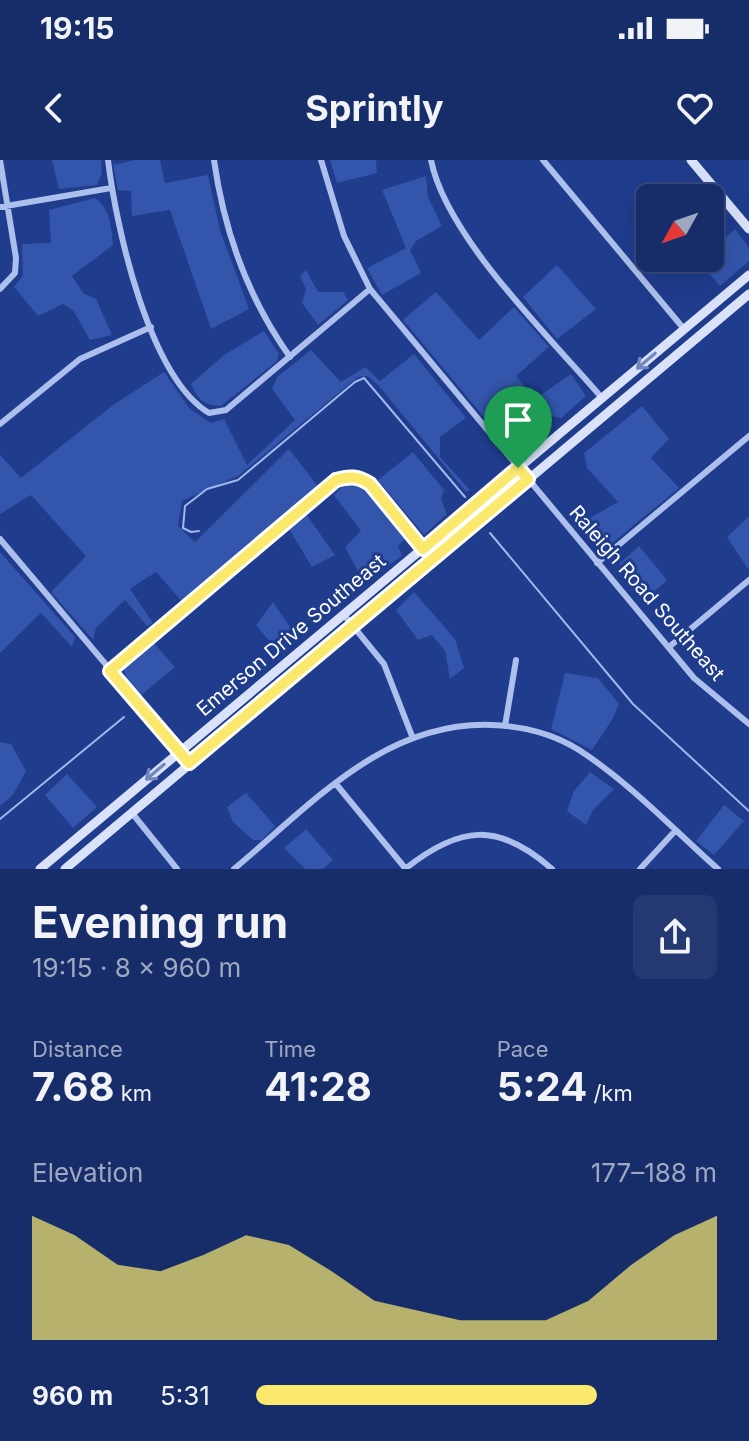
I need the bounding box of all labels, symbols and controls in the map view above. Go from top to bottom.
text: 19:15 [40,10,115,46]
icon: back [32,86,76,130]
text: Sprintly [305,86,444,130]
icon: heart [673,86,717,130]
north arrow [636,184,724,272]
map controls [636,184,724,272]
one-way arrow [636,352,657,370]
pin [484,386,552,468]
icon: arrive [496,398,540,442]
street label: Raleigh Road Southeast [564,501,730,686]
street label: Emerson Drive Southeast [192,549,391,721]
one-way arrow [145,763,166,781]
text: Evening run [32,895,288,949]
button: share [633,895,717,979]
text: 19:15 · 8 × 960 m [32,952,241,983]
text: Distance [32,1036,123,1062]
text: Time [264,1036,316,1062]
text: Pace [497,1036,548,1062]
text: 7.68 [32,1062,114,1111]
text: 41:28 [264,1062,372,1111]
text: 5:24 [497,1062,587,1111]
text: km [114,1080,152,1106]
text: /km [587,1080,633,1106]
text: Elevation [32,1157,143,1188]
text: 177–188 m [591,1157,717,1188]
text: 960 m [32,1380,113,1411]
text: 5:31 [160,1380,210,1411]

